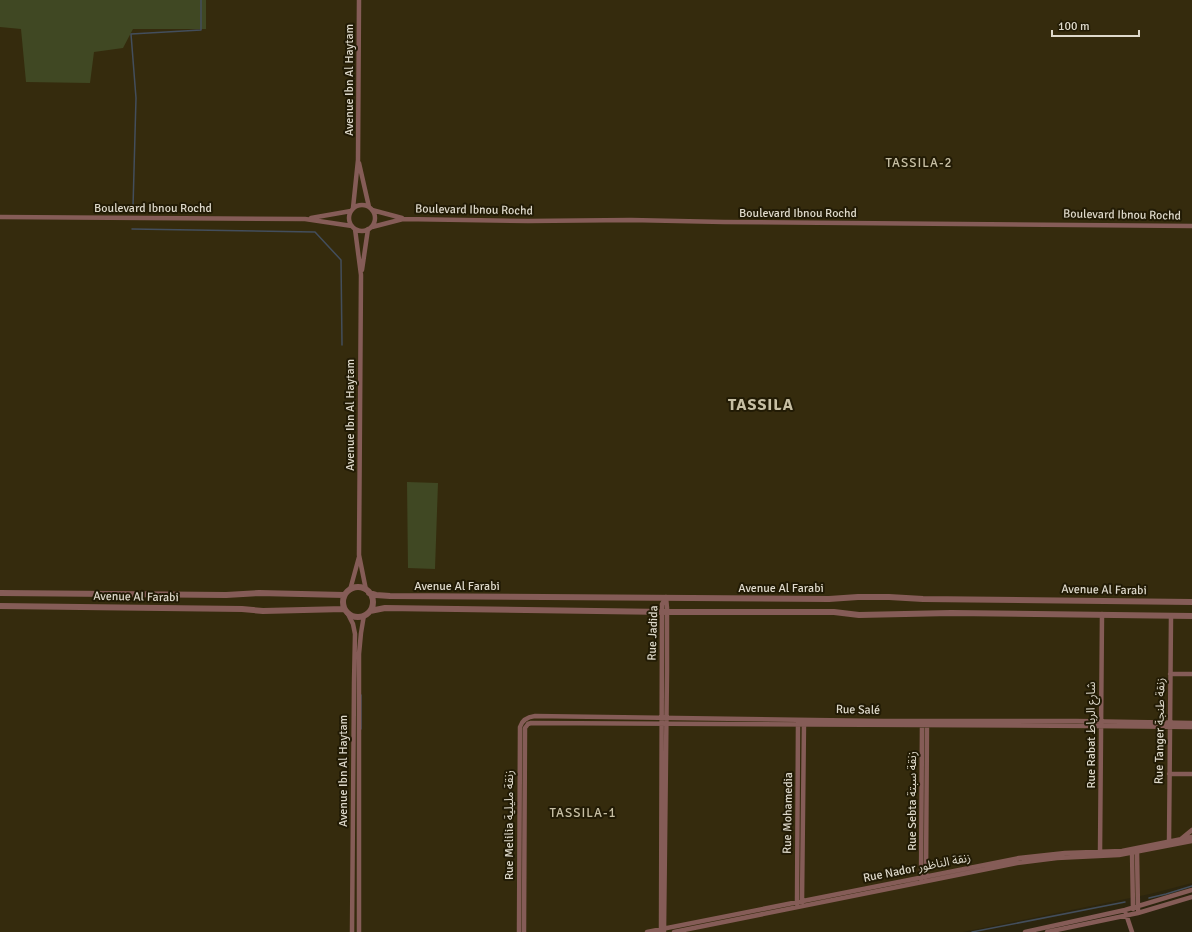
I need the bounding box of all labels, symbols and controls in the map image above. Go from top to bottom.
scale bar [1052,12,1139,38]
text: 100 m [1058,19,1090,34]
street label: Avenue Ibn Al Haytam [342,24,357,136]
district label: TASSILA-2 [886,155,952,171]
street label: Boulevard Ibnou Rochd [94,201,212,216]
street label: Boulevard Ibnou Rochd [415,201,533,219]
street label: Boulevard Ibnou Rochd [739,206,857,221]
street label: Boulevard Ibnou Rochd [1063,206,1181,224]
street label: Avenue Ibn Al Haytam [343,359,358,471]
district label: TASSILA [728,395,794,415]
street label: Avenue Al Farabi [414,579,500,594]
street label: Avenue Al Farabi [738,581,824,596]
street label: Avenue Al Farabi [1061,582,1147,598]
street label: Avenue Al Farabi [93,589,179,605]
street label: Rue Jadida [645,605,661,661]
street label: Rue Tanger زنقة طنجة [1152,678,1168,784]
street label: Rue Rabat شارع الرباط [1084,681,1100,789]
street label: Rue Salé [836,702,880,718]
street label: Avenue Ibn Al Haytam [336,715,351,827]
street label: Rue Sebta زنقة سبتة [905,751,920,851]
street label: Rue Melilia زنقة مليلية [502,770,517,880]
street label: Rue Mohamedia [780,772,796,854]
district label: TASSILA-1 [550,805,616,821]
street label: Rue Nador زنقة الناظور [862,850,972,886]

